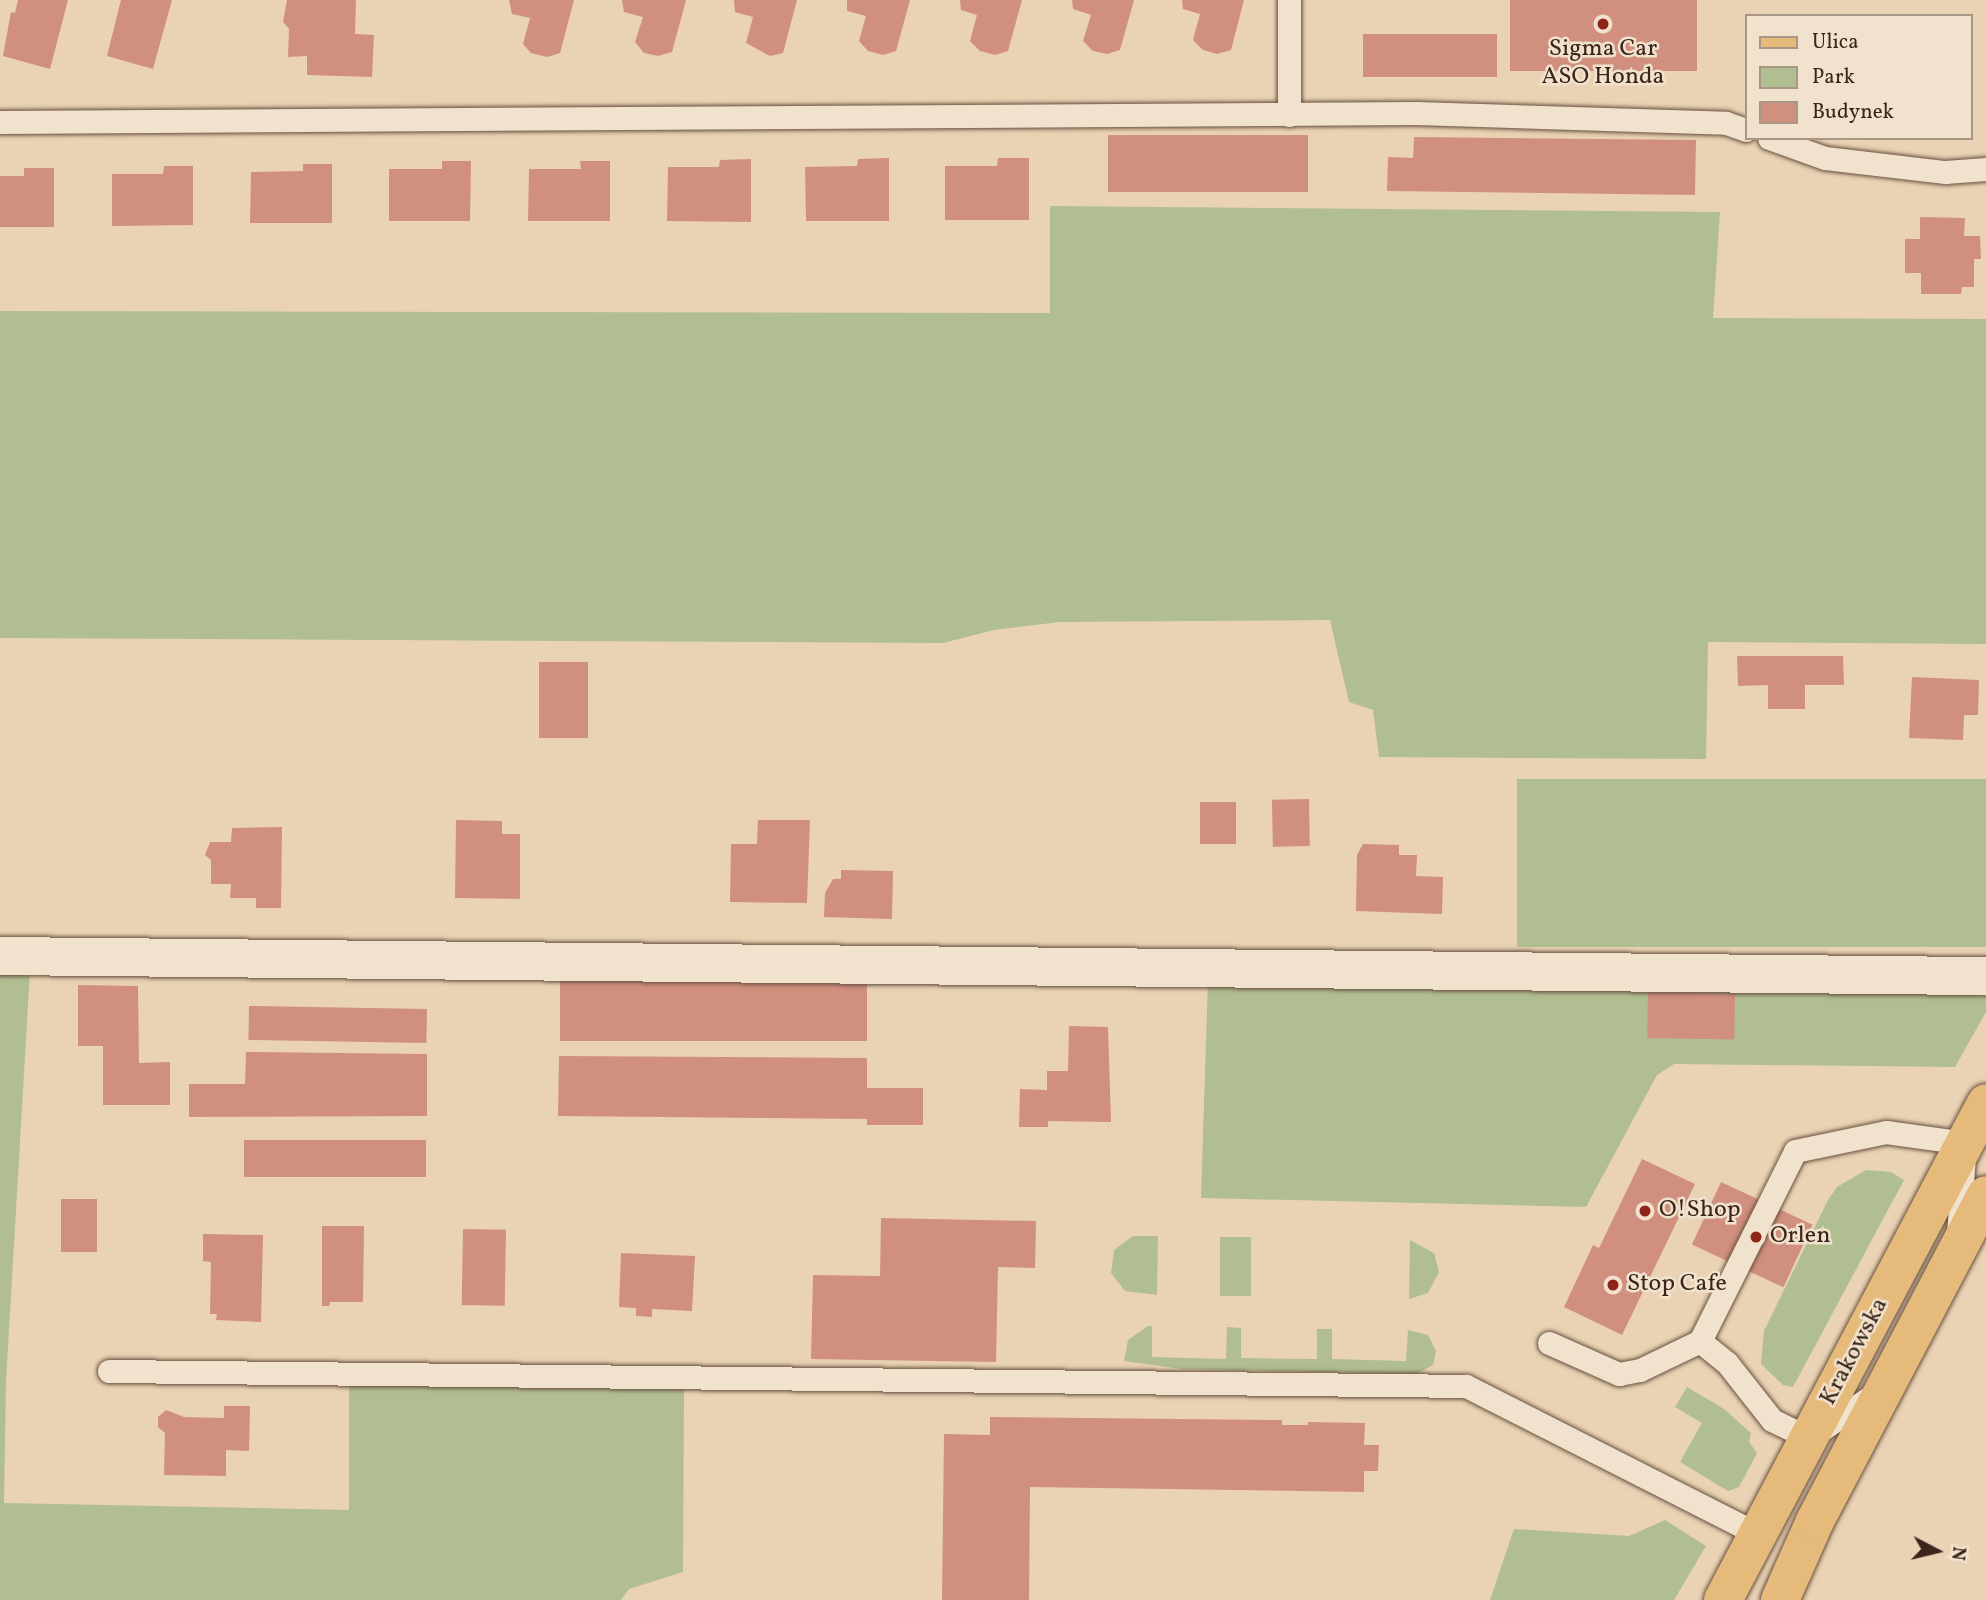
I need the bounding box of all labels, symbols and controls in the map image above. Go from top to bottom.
legend [1744,14,1972,140]
marker: Sigma Car ASO Honda [1595,16,1611,32]
text: Ulica [1812,28,1859,57]
place label: Sigma Car ASO Honda [1541,36,1665,92]
text: Park [1812,63,1855,92]
text: Budynek [1812,98,1894,127]
place label: O!Shop [1659,1197,1740,1225]
marker: O!Shop [1637,1203,1653,1219]
place label: Orlen [1770,1223,1830,1251]
marker: Orlen [1748,1229,1764,1245]
place label: Stop Cafe [1627,1271,1727,1299]
marker: Stop Cafe [1605,1277,1621,1293]
street label: Krakowska [1815,1293,1895,1411]
north arrow [1902,1516,1972,1586]
text: N [1944,1545,1972,1562]

